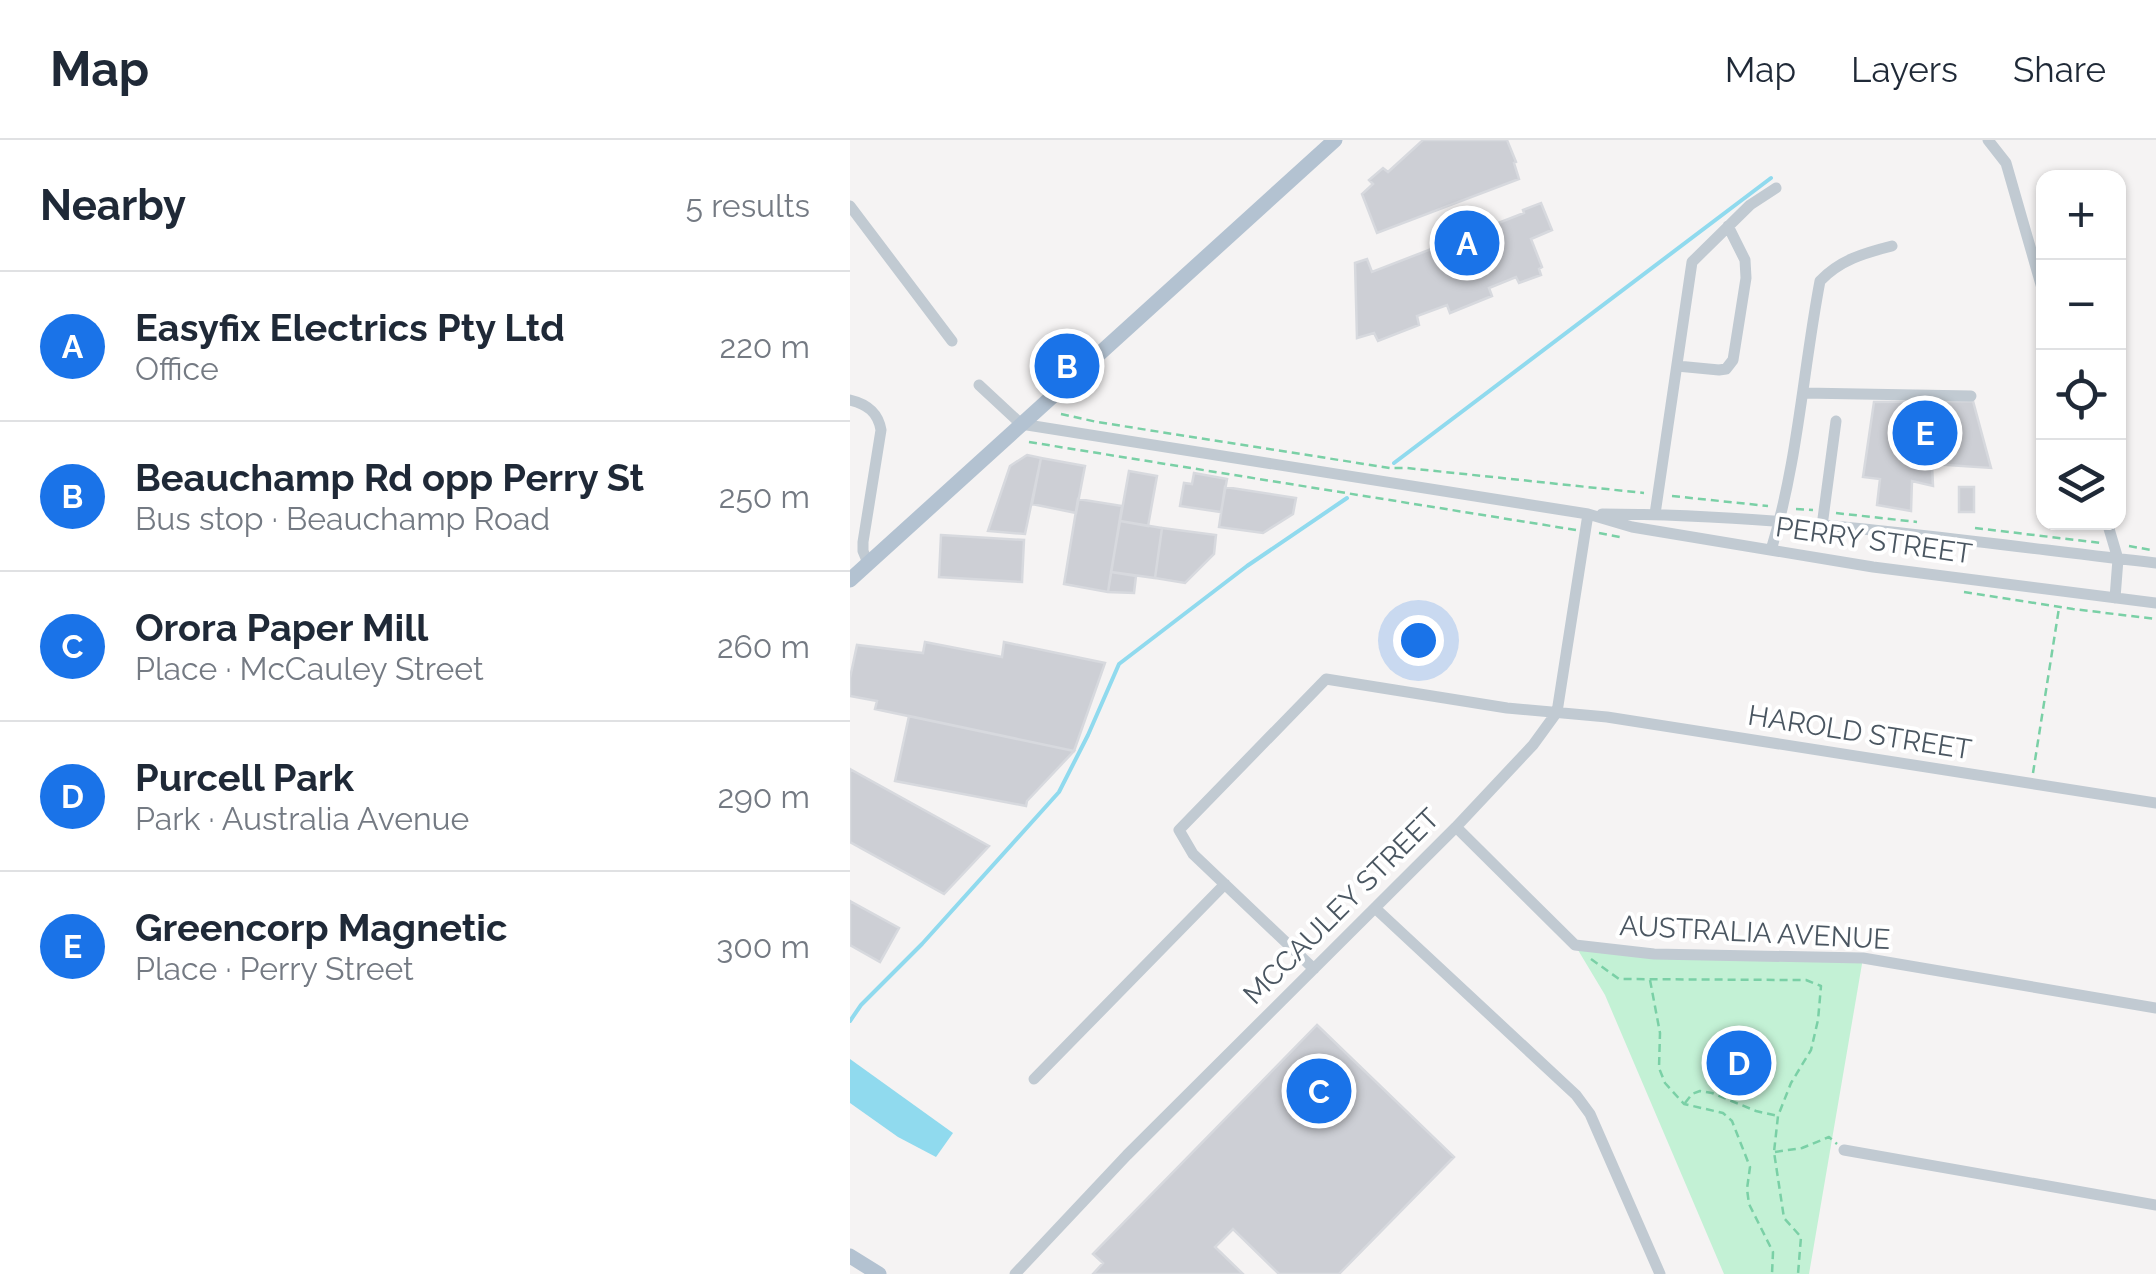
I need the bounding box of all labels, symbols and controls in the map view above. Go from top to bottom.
text: Map [50,41,149,97]
text: Map [1725,49,1796,90]
text: Layers [1851,49,1958,90]
text: Share [2013,49,2106,90]
map controls [2036,170,2126,530]
button: + [2036,170,2126,260]
text: Nearby [40,181,186,230]
text: 5 results [686,187,810,224]
pin: A [1434,206,1500,280]
button: − [2036,260,2126,350]
text: Easyfix Electrics Pty Ltd [135,305,565,350]
text: A [62,328,83,365]
text: 220 m [720,328,810,365]
pin: B [1034,328,1100,404]
text: Office [135,350,219,387]
button: locate [2036,350,2126,440]
pin: E [1892,396,1958,470]
button: layers [2036,440,2126,530]
text: Beauchamp Rd opp Perry St [135,455,644,500]
text: B [62,478,83,515]
text: 250 m [719,478,810,515]
text: Bus stop · Beauchamp Road [135,500,550,537]
street label: PERRY STREET [1774,510,1974,571]
text: Orora Paper Mill [135,605,428,650]
your location [1393,615,1444,666]
text: C [62,628,83,665]
text: 260 m [717,628,810,665]
text: Place · McCauley Street [135,650,484,687]
street label: HAROLD STREET [1746,699,1974,766]
text: Purcell Park [135,755,354,800]
text: D [61,778,84,815]
text: 290 m [717,778,810,815]
text: Park · Australia Avenue [135,800,469,837]
street label: MCCAULEY STREET [1237,802,1446,1011]
text: Greencorp Magnetic [135,905,507,950]
street label: AUSTRALIA AVENUE [1619,909,1891,956]
text: E [63,928,82,965]
text: 300 m [716,928,810,965]
text: Place · Perry Street [135,950,414,987]
pin: D [1706,1026,1772,1100]
pin: C [1286,1054,1352,1128]

